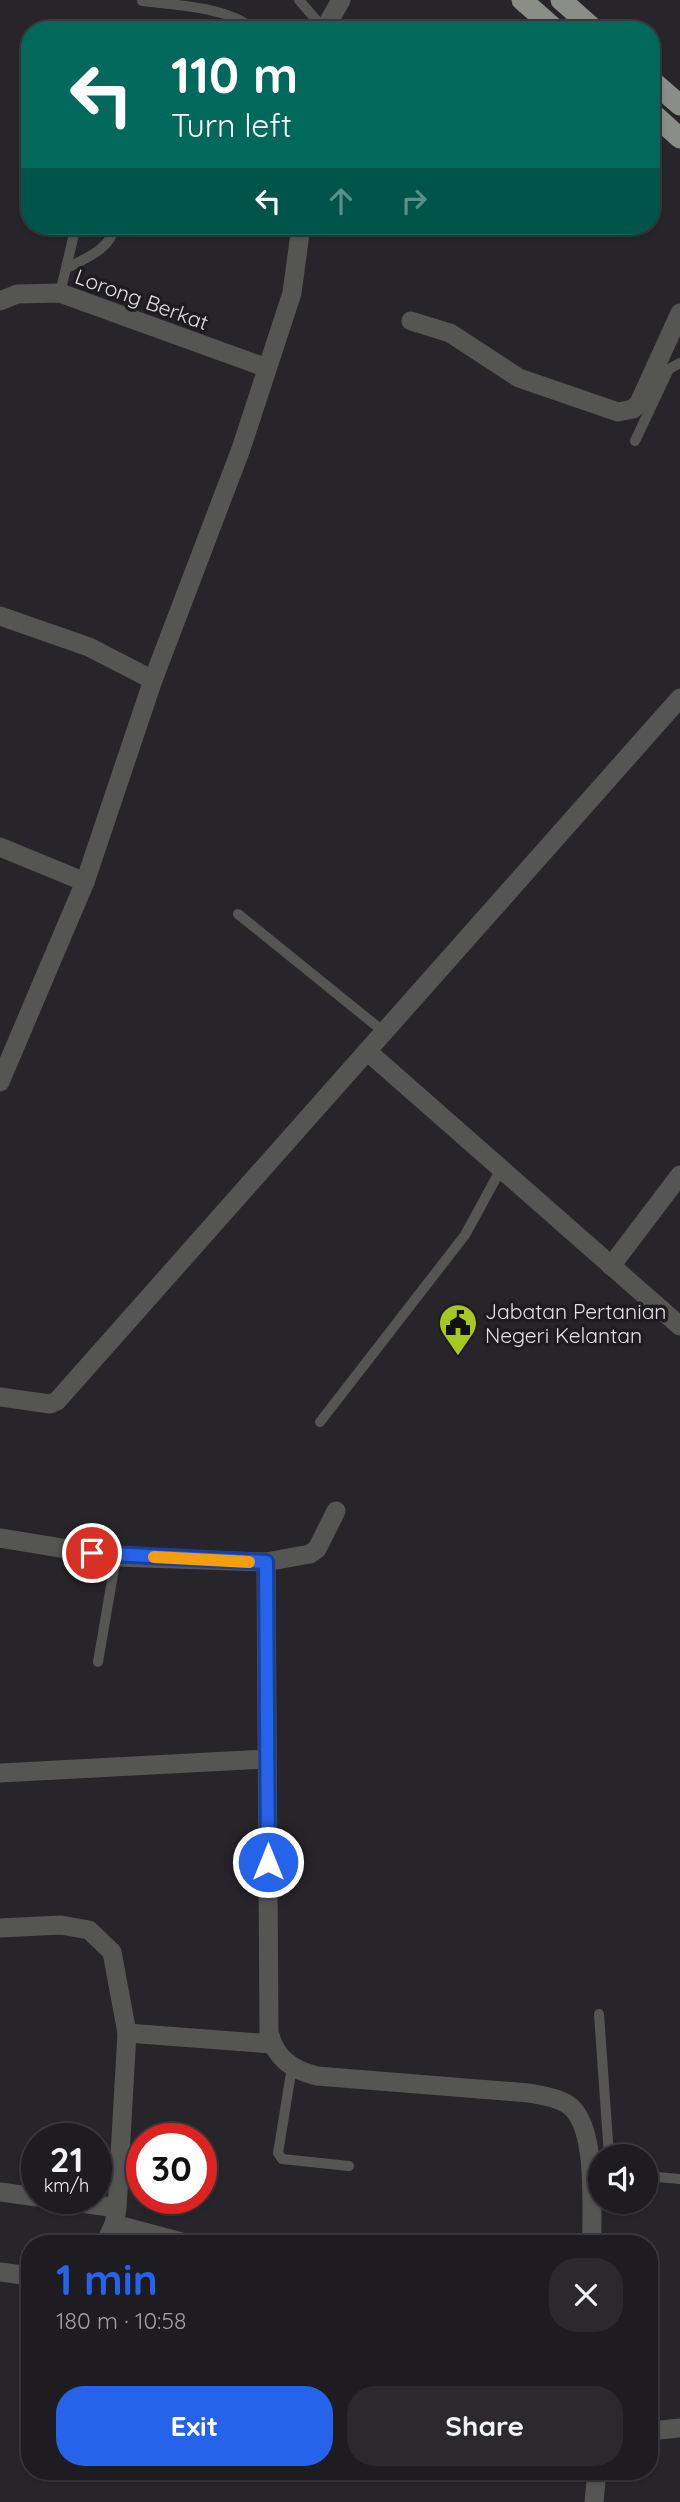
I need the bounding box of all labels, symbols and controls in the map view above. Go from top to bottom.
text: 110 m [171,44,298,105]
icon: left [56,49,147,140]
text: Turn left [171,105,292,145]
icon: left [249,182,287,220]
icon: ahead [322,182,360,220]
icon: right [395,182,433,220]
street label: Lorong Berkat [72,263,212,335]
place label: Jabatan Pertanian Negeri Kelantan [485,1298,667,1348]
public building icon: Jabatan Pertanian Negeri Kelantan [437,1302,479,1357]
pin [62,1523,122,1583]
icon: arrive [73,1534,111,1572]
position arrow [231,1825,305,1899]
speed limit sign: 30 [126,2123,217,2214]
text: 21 [50,2137,83,2181]
map controls [588,2144,658,2214]
button: sound [588,2144,658,2214]
text: km/h [44,2174,89,2197]
text: 1 min [56,2253,158,2306]
button: close [549,2258,623,2332]
text: 180 m · 10:58 [56,2306,186,2335]
button: Exit [56,2386,333,2466]
button: Share [347,2386,623,2466]

